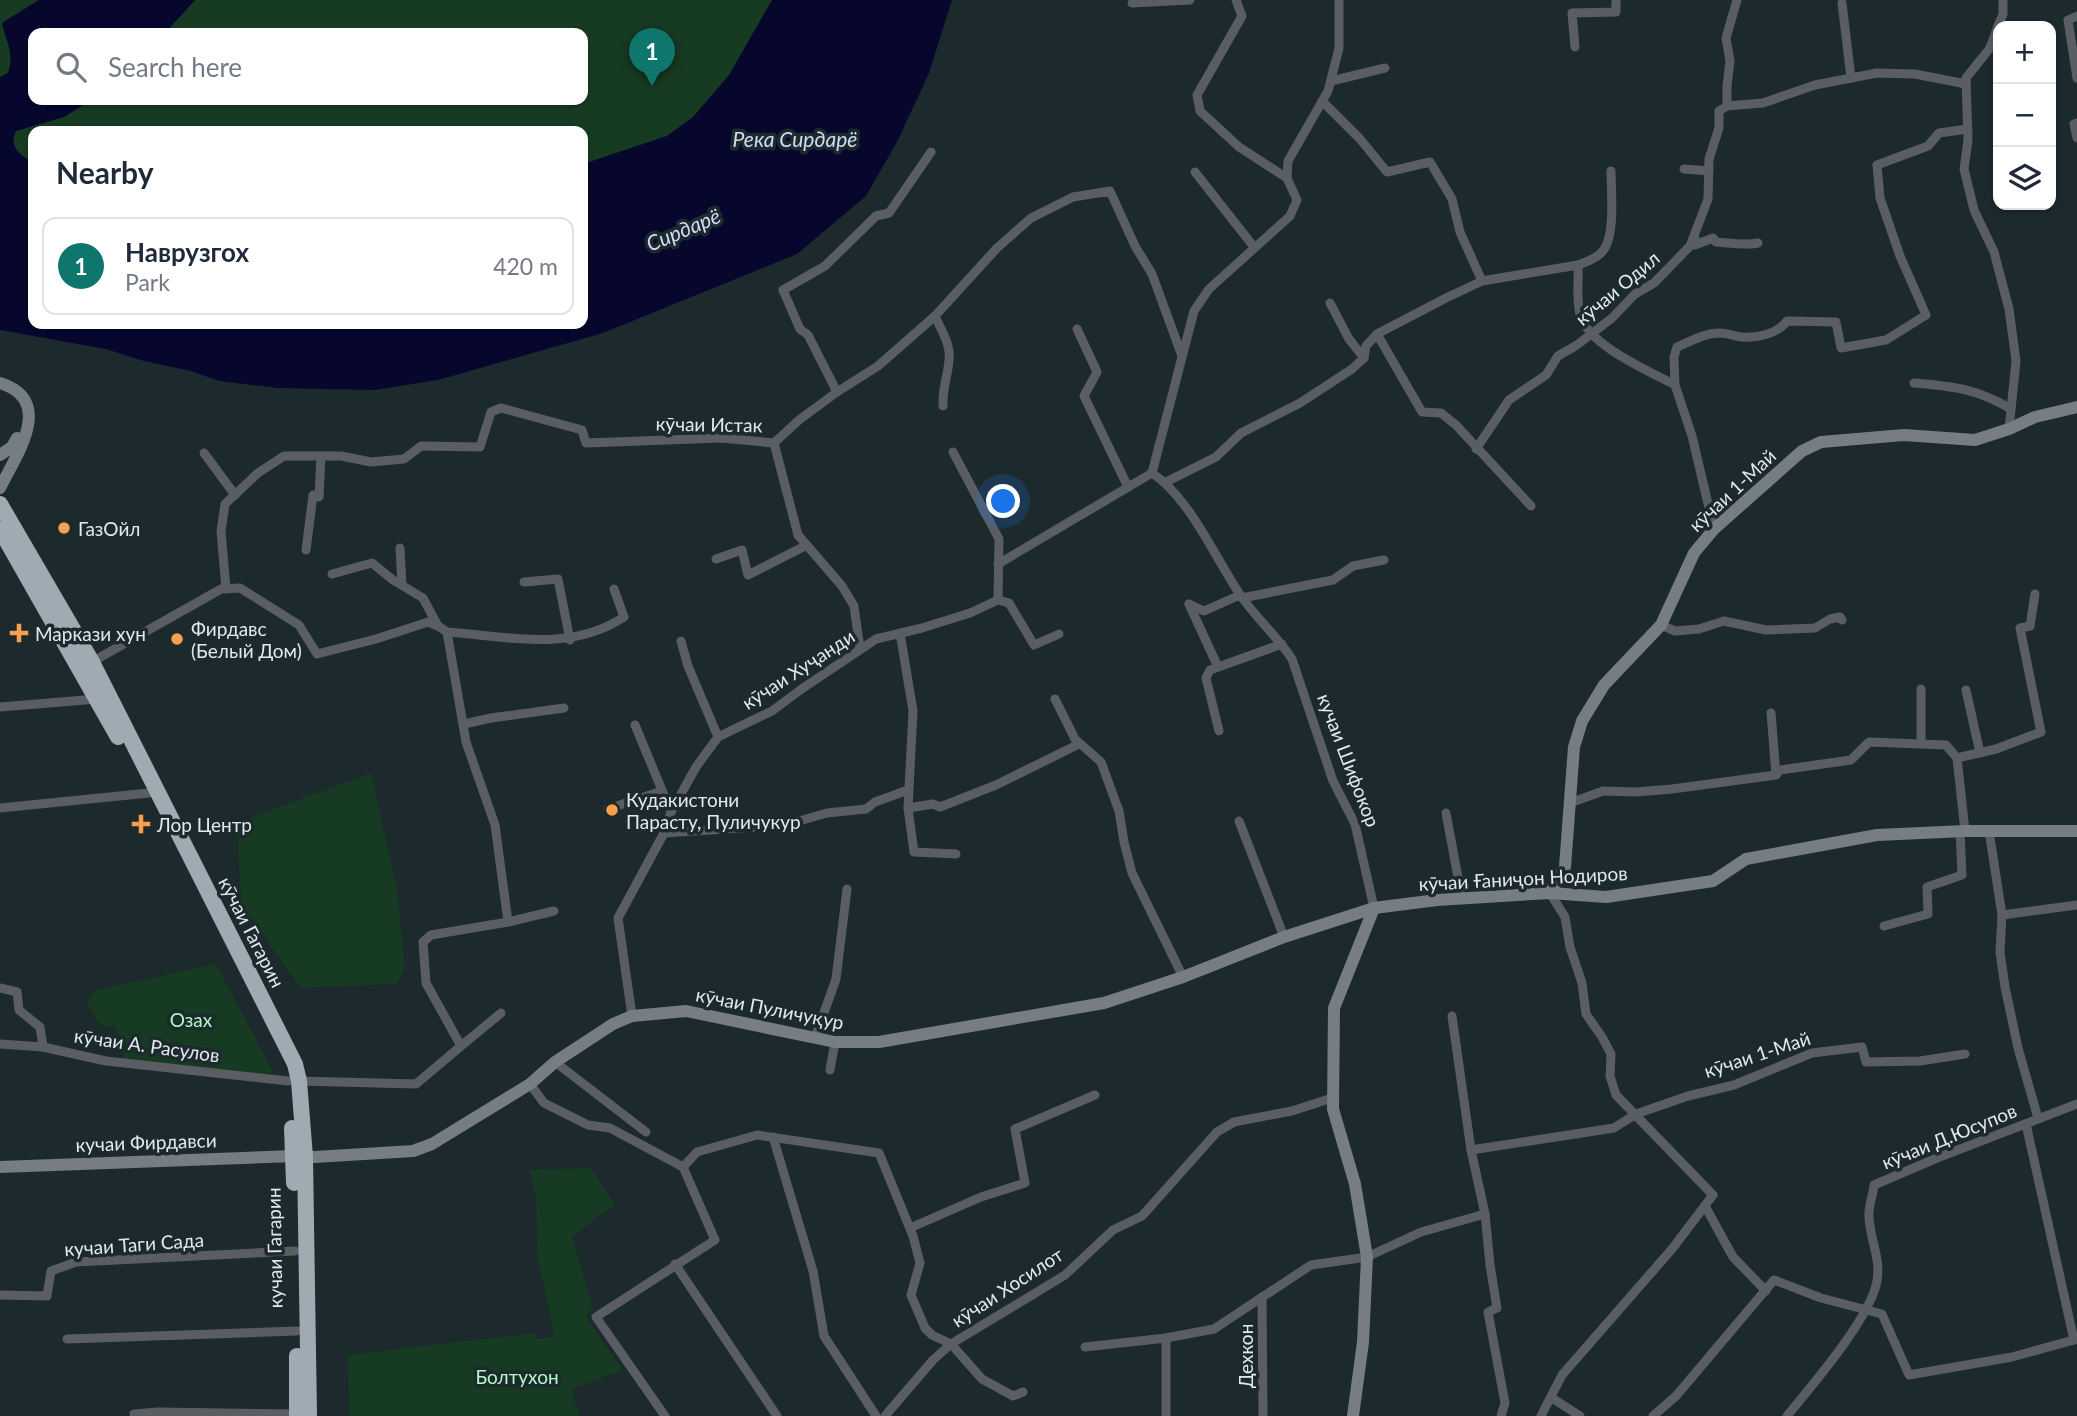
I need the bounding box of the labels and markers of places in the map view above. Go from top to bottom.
pin: 1 [629,28,675,86]
place label: ГазОйл [78,517,140,540]
marker: ГазОйл [56,520,72,536]
place label: Фирдавс (Белый Дом) [191,617,302,662]
place label: Маркази хун [35,622,146,645]
marker: Маркази хун [9,623,29,643]
marker: Фирдавс (Белый Дом) [169,631,185,647]
place label: Кудакистони Парасту, Пуличукур [626,788,801,833]
marker: Кудакистони Парасту, Пуличукур [604,802,620,818]
place label: Лор Центр [156,813,252,836]
marker: Лор Центр [131,814,151,834]

